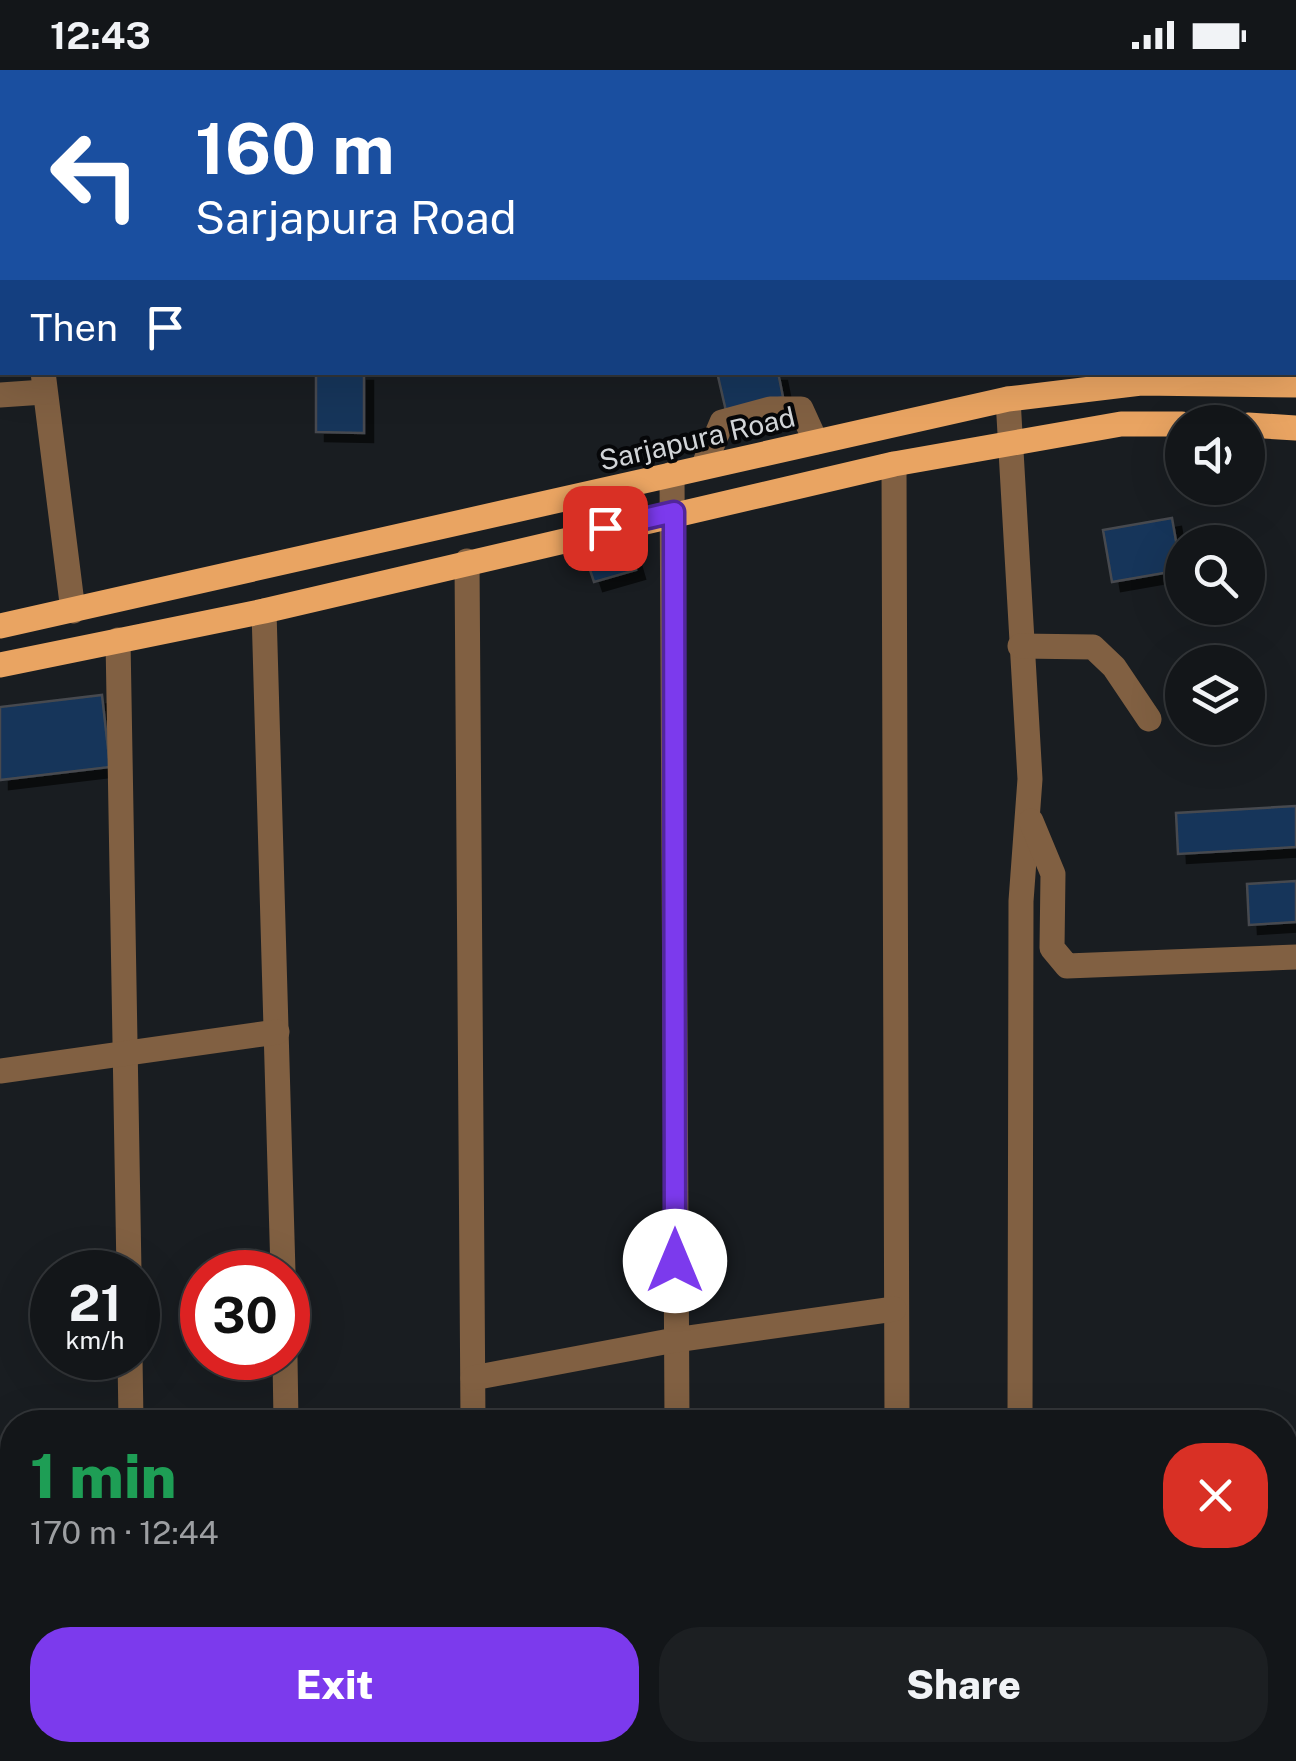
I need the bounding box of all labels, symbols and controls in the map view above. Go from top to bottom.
text: 12:43 [50,13,151,58]
text: 160 m [195,107,395,190]
icon: left [30,110,160,240]
text: Sarjapura Road [195,191,516,244]
icon: arrive [138,300,193,355]
text: Then [30,305,118,350]
street label: Sarjapura Road [596,399,798,477]
map controls [1165,405,1265,745]
button: sound [1165,405,1265,505]
pin [563,486,648,571]
icon: arrive [578,501,633,556]
button: search [1165,525,1265,625]
button: layers [1165,645,1265,745]
position arrow [623,1209,727,1313]
speed limit sign: 30 [180,1250,310,1380]
text: 21 [68,1273,122,1332]
text: km/h [66,1325,124,1355]
text: 1 min [30,1441,177,1512]
button: close [1163,1443,1268,1548]
text: 170 m · 12:44 [30,1514,219,1551]
button: Exit [30,1627,639,1742]
button: Share [659,1627,1268,1742]

